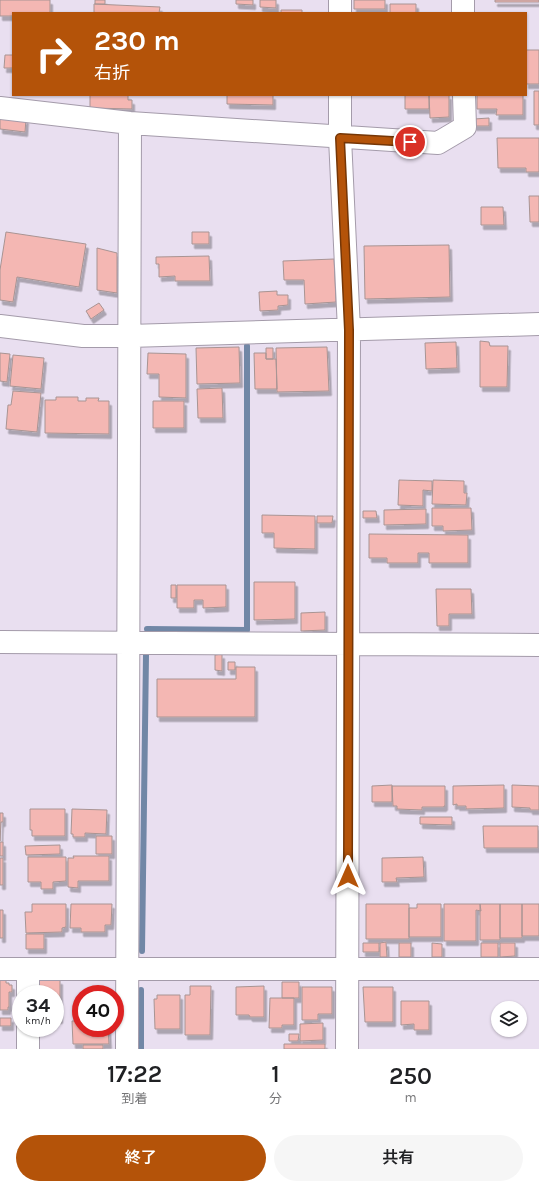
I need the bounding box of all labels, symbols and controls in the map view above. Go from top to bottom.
text: 230 m [94,24,180,57]
icon: right [28,28,80,80]
text: 右折 [94,62,130,84]
pin [393,125,427,159]
icon: arrive [399,131,421,153]
position arrow [327,855,369,897]
speed limit sign: 40 [72,985,124,1037]
text: 34 [26,994,50,1017]
map controls [491,1001,527,1037]
button: layers [491,1001,527,1037]
text: km/h [25,1015,51,1027]
text: 17:22 [107,1060,162,1088]
text: 1 [271,1060,280,1088]
text: 250 [389,1062,432,1090]
text: m [404,1090,417,1105]
text: 到着 [121,1091,147,1106]
text: 分 [269,1091,282,1106]
button: 終了 [16,1135,266,1181]
button: 共有 [274,1135,523,1181]

